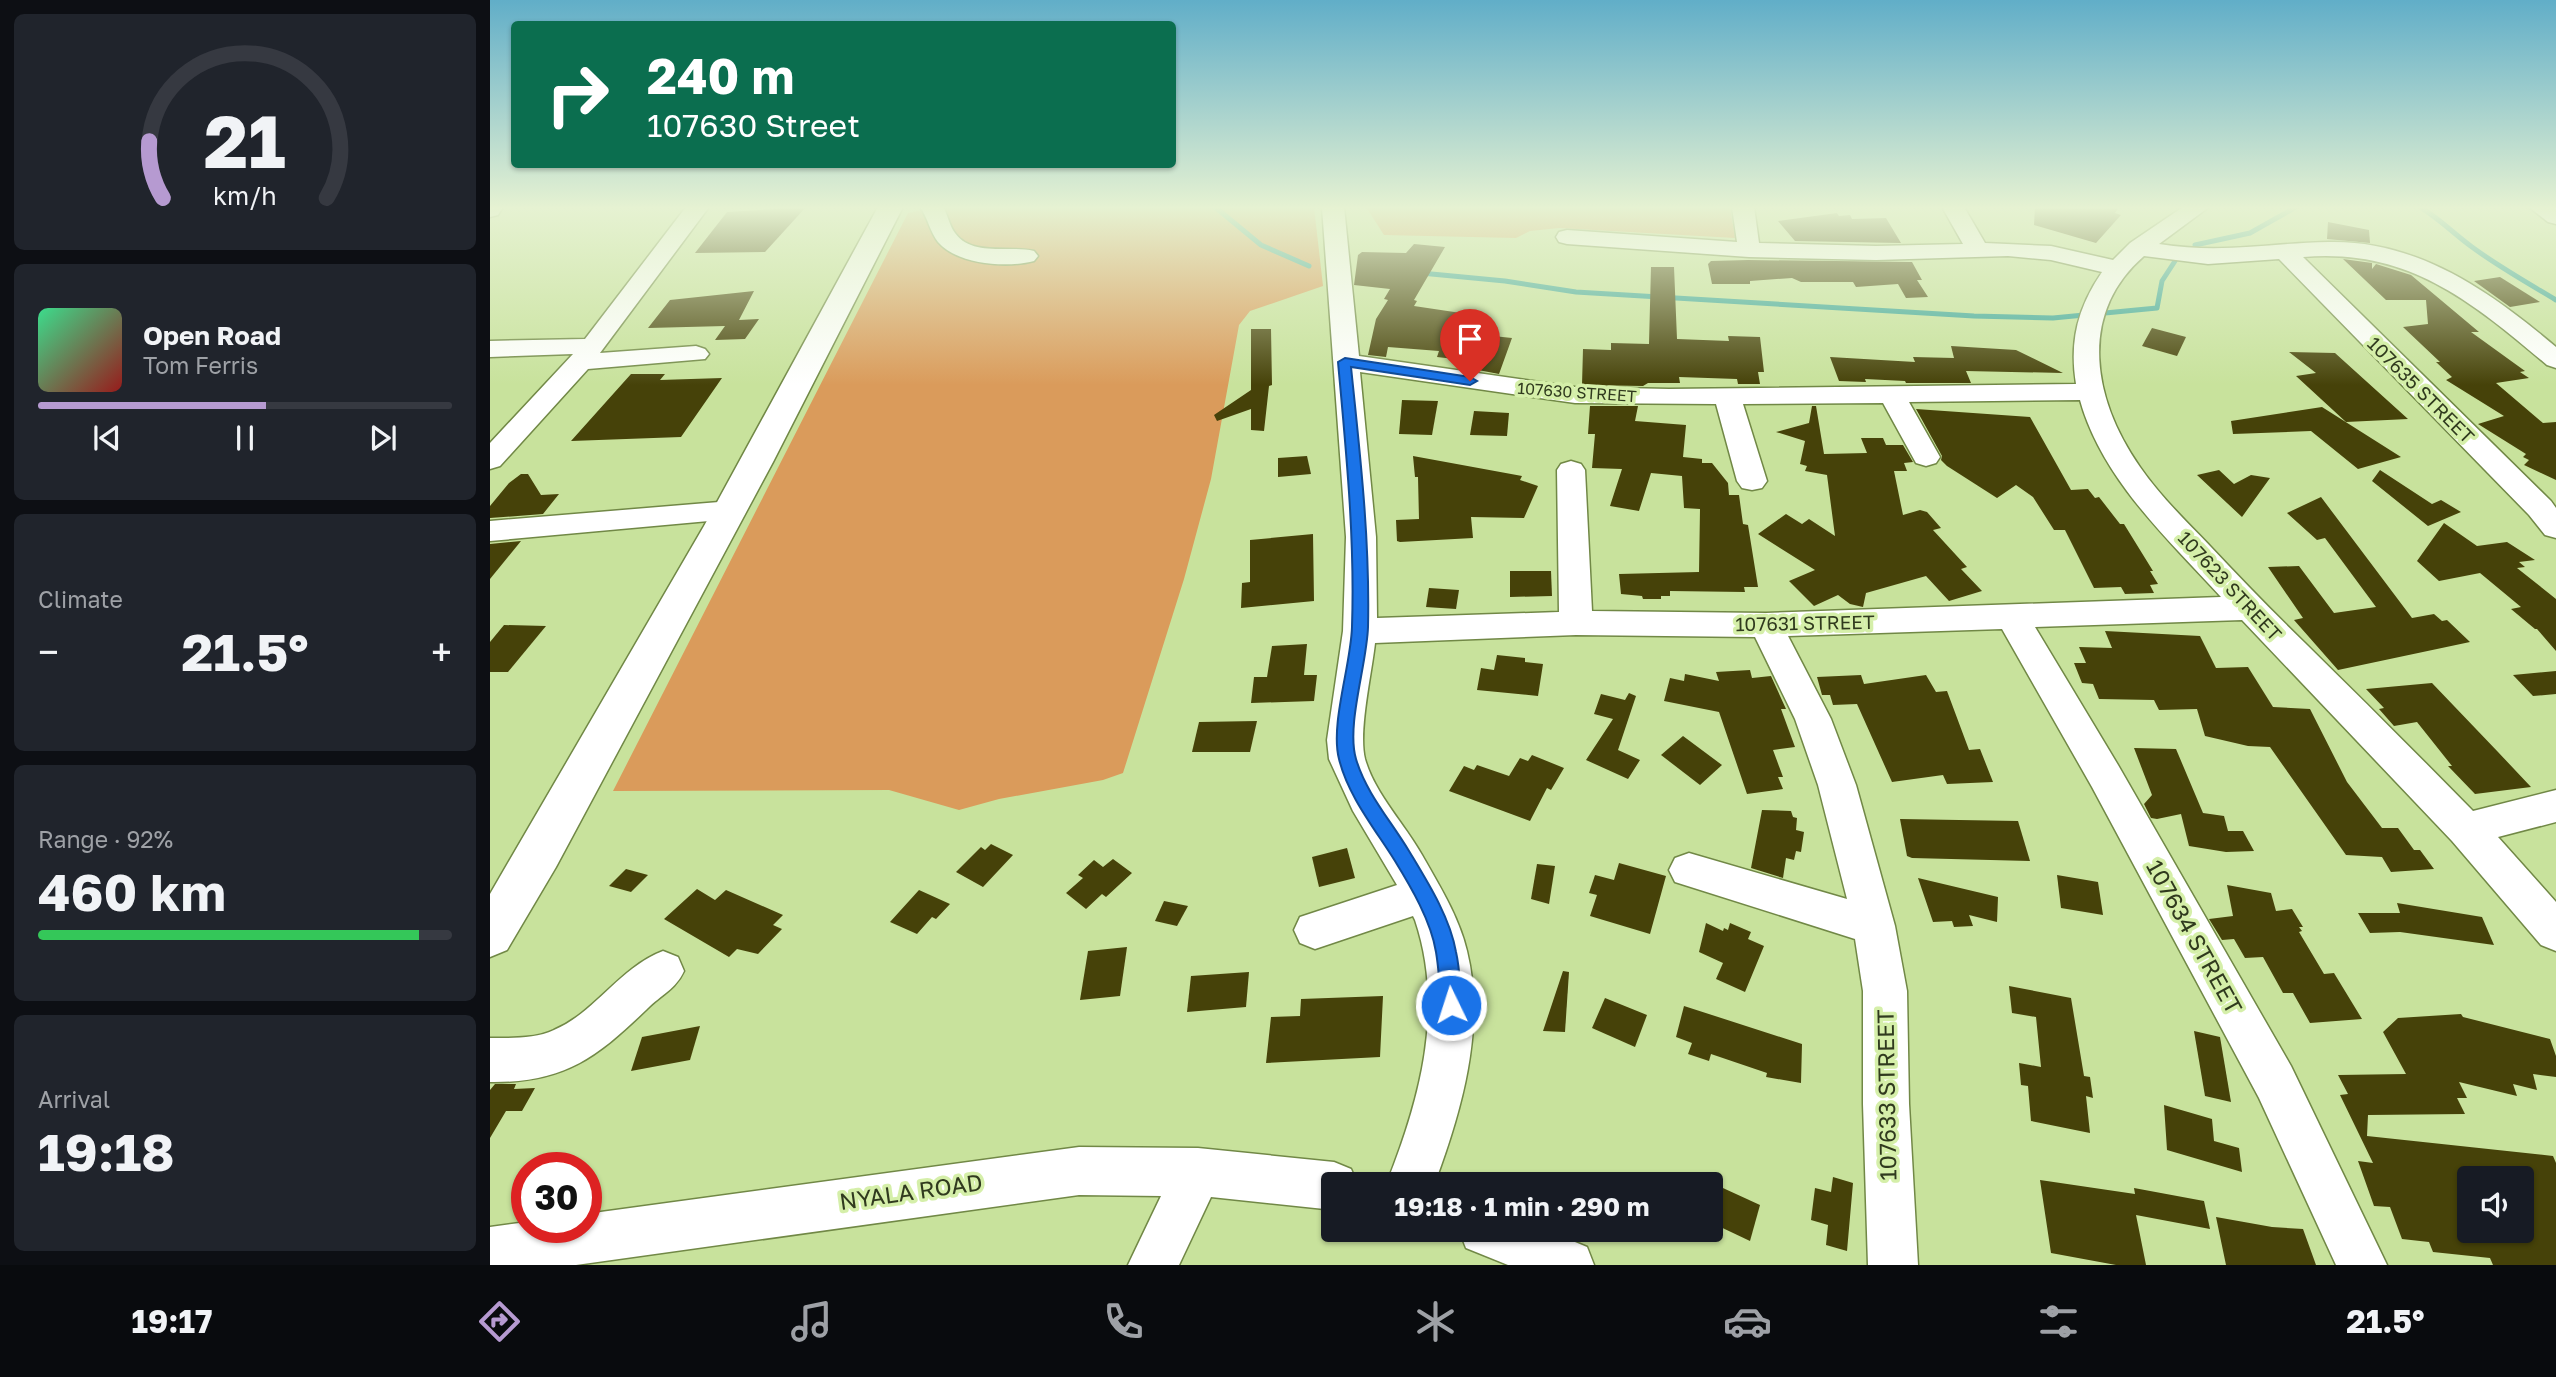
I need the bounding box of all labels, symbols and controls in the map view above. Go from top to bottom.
text: 240 m [647,46,795,105]
icon: right [532,49,623,140]
text: 21 [204,97,286,184]
text: 107630 Street [647,106,860,144]
text: km/h [213,180,277,211]
pin [1440,309,1500,381]
text: Open Road [143,320,281,351]
icon: arrive [1451,320,1489,358]
street label: 107635 STREET [2363,332,2480,448]
text: Tom Ferris [143,351,258,379]
street label: 107630 STREET [1517,378,1637,406]
icon: previous [88,419,126,457]
icon: pause [226,419,264,457]
icon: next [364,419,402,457]
street label: 107623 STREET [2174,526,2287,645]
text: Climate [38,585,123,613]
street label: 107631 STREET [1735,610,1875,635]
text: 21.5° [181,620,309,682]
text: − [38,629,59,674]
text: + [431,629,452,674]
text: Range · 92% [38,825,173,853]
street label: 107634 STREET [2141,855,2249,1018]
text: 460 km [38,860,226,922]
position arrow [1414,968,1488,1042]
street label: 107633 STREET [1871,1009,1901,1181]
text: Arrival [38,1085,110,1113]
text: 19:18 [38,1120,175,1182]
speed limit sign: 30 [511,1152,602,1243]
map controls [2457,1166,2534,1243]
button: sound [2457,1166,2534,1243]
street label: NYALA ROAD [838,1167,984,1215]
text: 19:18 · 1 min · 290 m [1395,1191,1649,1222]
icon: directions [475,1297,524,1346]
icon: music [787,1297,836,1346]
icon: phone [1099,1297,1148,1346]
icon: climate [1411,1297,1460,1346]
icon: car [1723,1297,1772,1346]
icon: filters [2034,1297,2083,1346]
text: 19:17 [131,1302,212,1340]
text: 21.5° [2346,1302,2425,1340]

